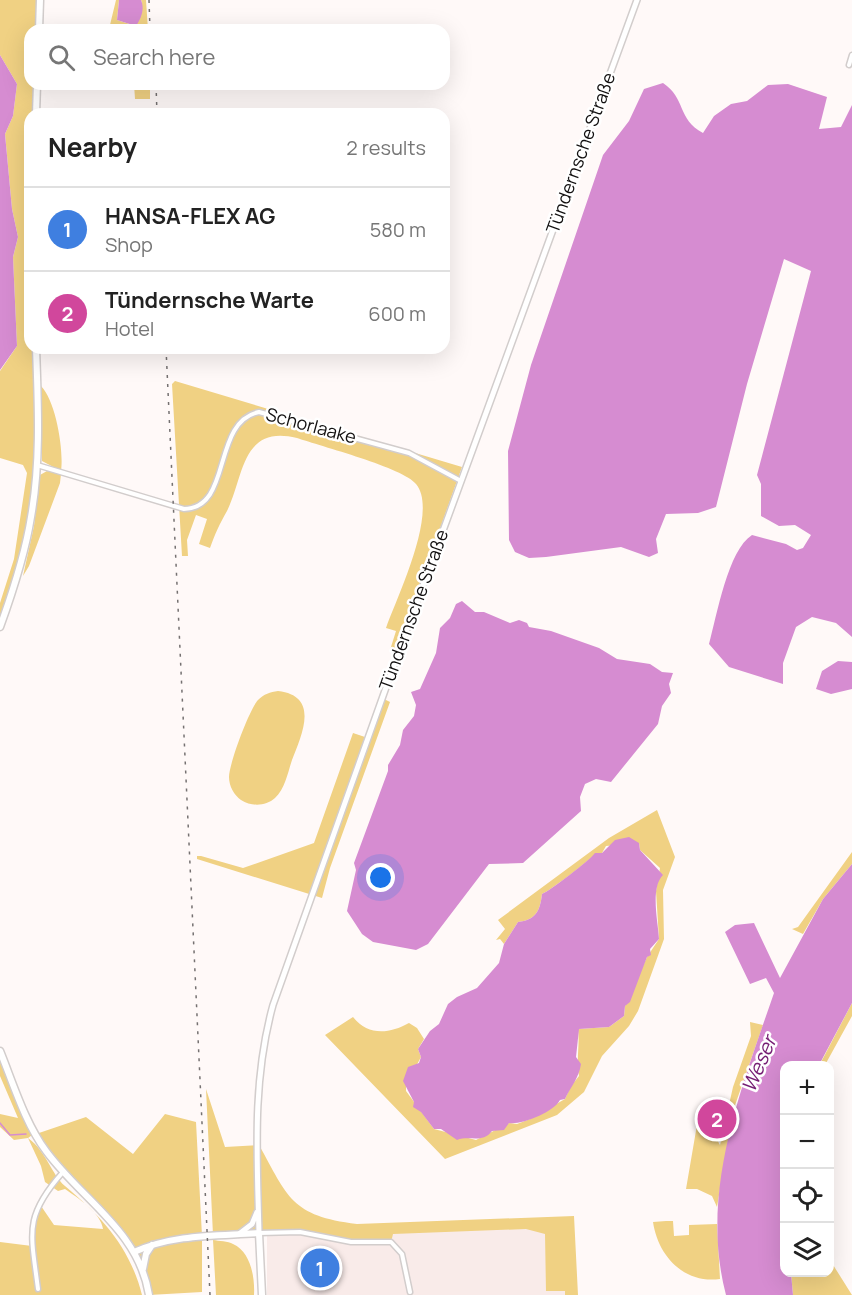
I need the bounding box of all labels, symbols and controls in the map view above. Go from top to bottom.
search box [24,24,450,90]
icon: search [45,41,78,74]
text: Search here [93,42,215,72]
street label: Tündernsche Straße [540,69,620,236]
text: Nearby [48,129,137,165]
text: 2 results [346,134,426,161]
text: HANSA-FLEX AG [105,201,275,231]
text: 1 [63,216,72,243]
text: 580 m [370,216,426,243]
text: Shop [105,231,153,258]
text: Tündernsche Warte [105,285,314,315]
text: 2 [62,300,73,327]
text: 600 m [368,300,426,327]
text: Hotel [105,315,155,342]
street label: Schorlaake [264,401,359,449]
street label: Tündernsche Straße [373,526,453,693]
your location [366,863,395,892]
water label: Weser [735,1029,784,1096]
map controls [780,1061,834,1277]
button: + [780,1061,834,1115]
pin: 2 [698,1096,736,1142]
button: − [780,1115,834,1169]
button: locate [780,1169,834,1223]
button: layers [780,1223,834,1277]
pin: 1 [300,1246,340,1290]

